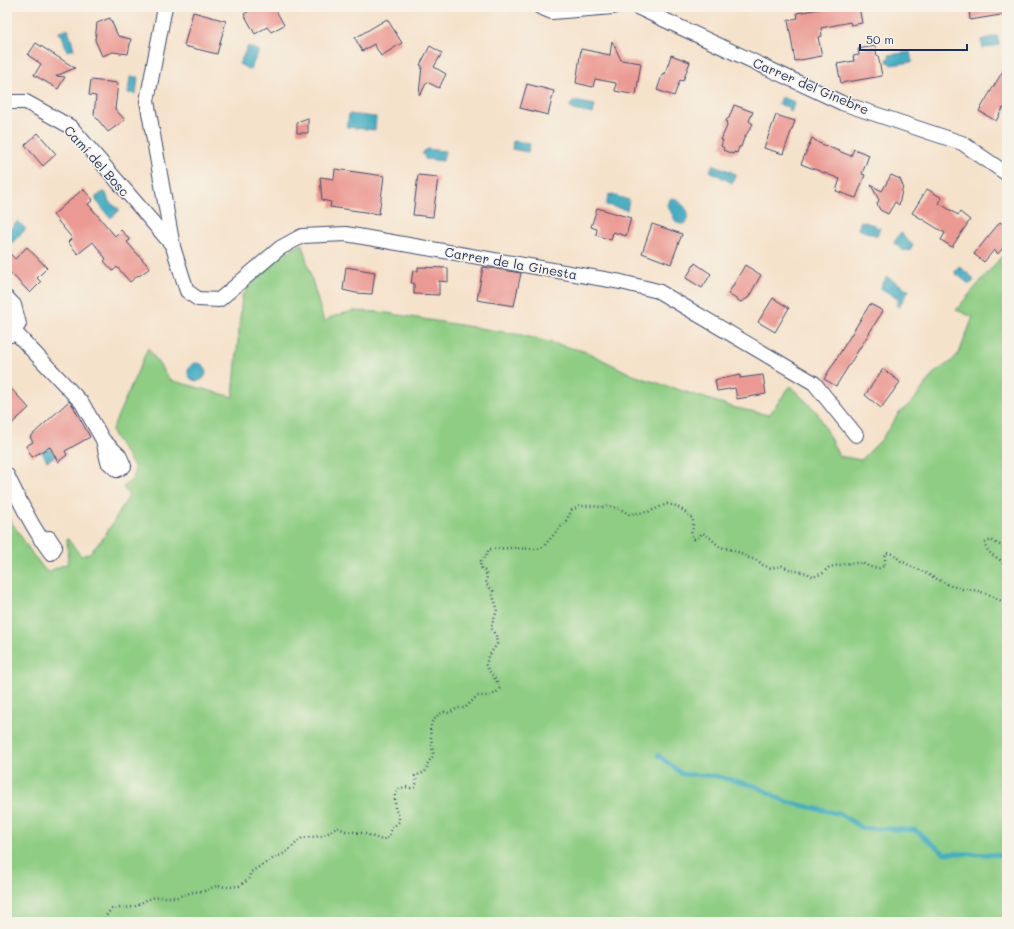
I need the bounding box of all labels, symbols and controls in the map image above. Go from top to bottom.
scale bar [860,26,967,52]
text: 50 m [866,31,894,47]
street label: Carrer del Ginebre [751,53,872,118]
street label: Camí del Bosc [61,122,134,200]
street label: Carrer de la Ginesta [444,242,579,283]

